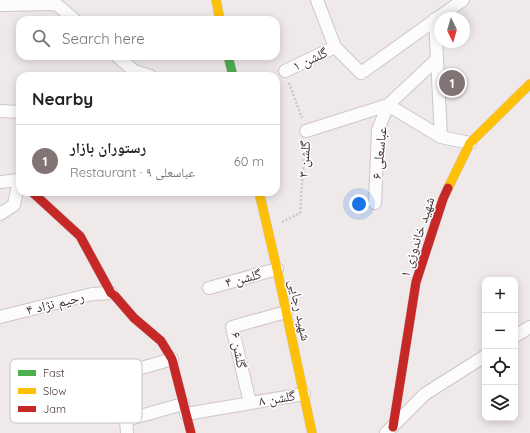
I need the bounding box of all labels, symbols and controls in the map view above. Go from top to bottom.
north arrow [434,12,470,48]
search box [16,16,280,60]
icon: search [30,27,52,49]
text: Search here [62,29,145,48]
street label: ۱ گلشن [290,43,331,75]
pin: 1 [439,68,465,98]
text: Nearby [32,88,93,109]
street label: ۶ عباسعلی [367,126,391,180]
text: رستوران بازار [70,138,146,157]
street label: ۳ گلشن [294,140,314,178]
text: 1 [42,153,48,169]
text: 60 m [234,153,264,169]
text: Restaurant · ۹ عباسعلی [70,164,195,180]
your location [349,194,369,214]
street label: ۱ شهید خاندوزی [396,194,438,280]
street label: ۴ گلشن [223,264,263,291]
map controls [482,277,518,421]
button: + [482,277,518,313]
street label: شهید رجایی [285,278,315,342]
street label: رحیم نژاد ۴ [24,287,86,320]
button: − [482,313,518,349]
street label: ۶ گلشن [227,330,251,370]
button: locate [482,349,518,385]
legend [10,359,142,423]
text: Fast [43,366,65,380]
text: Slow [43,384,67,398]
button: layers [482,385,518,421]
street label: ۸ گلشن [257,386,297,410]
text: Jam [43,402,66,416]

